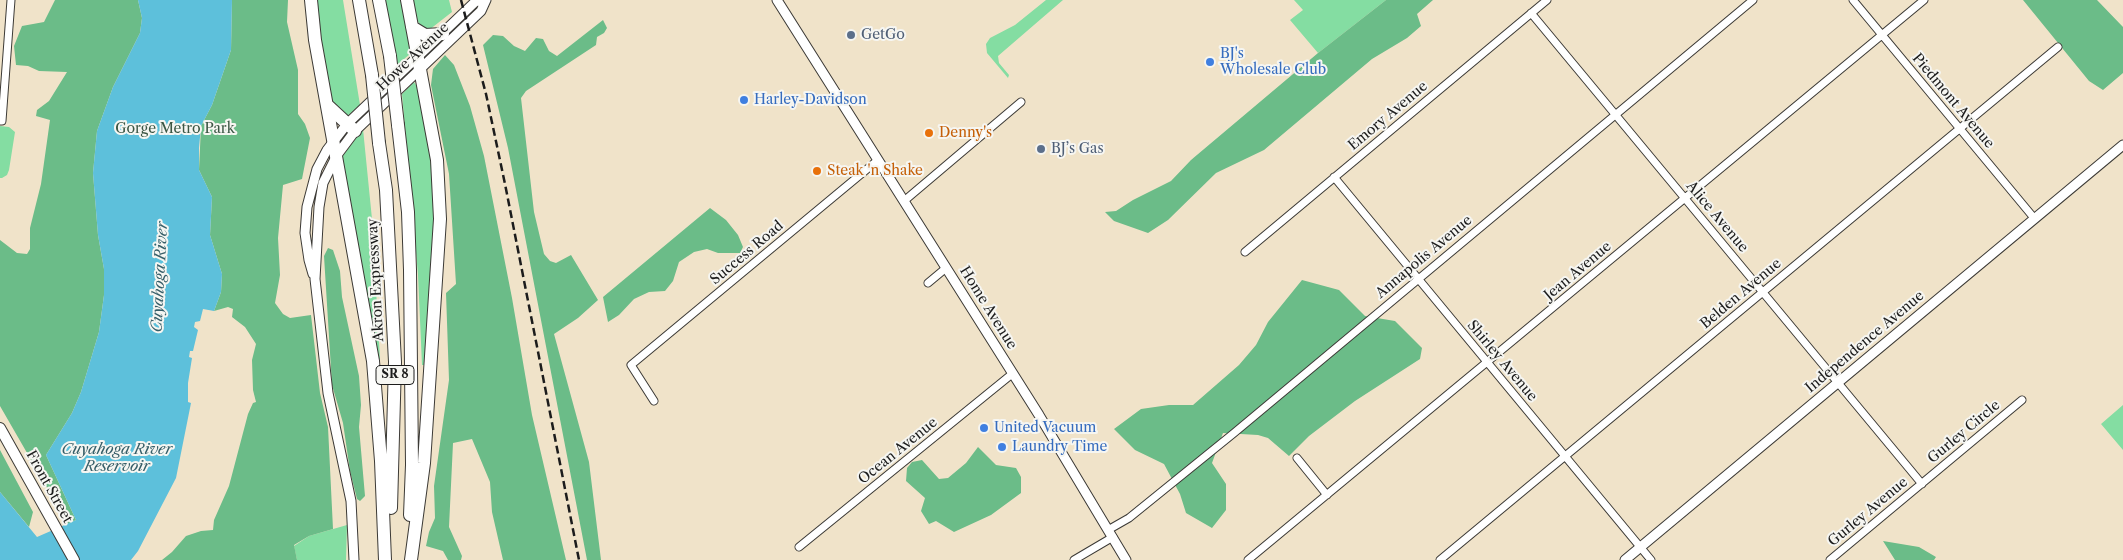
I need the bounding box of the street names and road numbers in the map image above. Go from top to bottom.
street label: Howe Avenue [373,19,453,95]
street label: Piedmont Avenue [1908,50,1998,152]
street label: Emory Avenue [1345,78,1431,154]
street label: Alice Avenue [1682,178,1752,256]
street label: Annapolis Avenue [1372,212,1476,302]
street label: Akron Expressway [364,218,388,342]
street label: Success Road [707,218,787,288]
street label: Jean Avenue [1541,238,1615,304]
street label: Belden Avenue [1697,255,1785,333]
street label: Home Avenue [956,263,1020,353]
street label: Independence Avenue [1802,288,1928,396]
street label: Shirley Avenue [1463,317,1541,405]
road number: SR 8 [376,366,414,384]
street label: Gurley Circle [1924,397,2004,467]
street label: Ocean Avenue [855,414,941,488]
street label: Front Street [22,448,76,526]
street label: Gurley Avenue [1825,474,1911,550]

